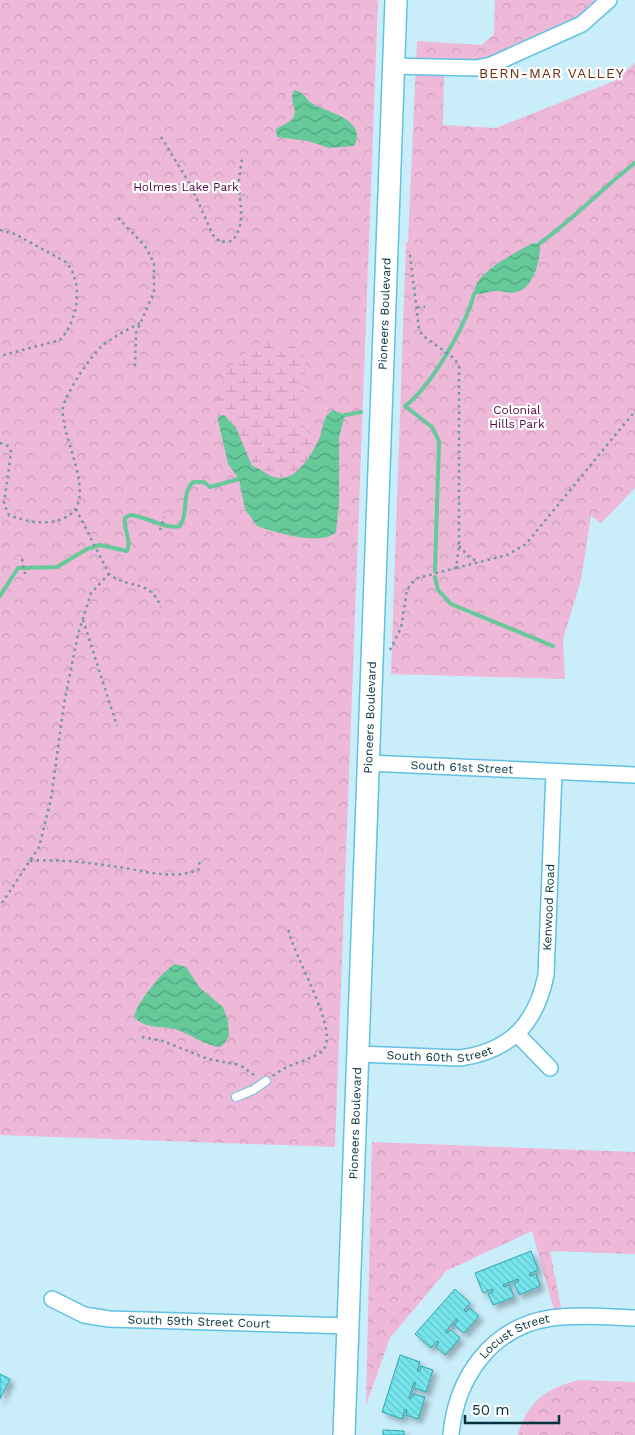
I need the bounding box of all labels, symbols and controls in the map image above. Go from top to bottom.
district label: BERN-MAR VALLEY [479,65,625,81]
park label: Holmes Lake Park [133,180,239,194]
street label: Pioneers Boulevard [376,257,394,370]
park label: Colonial Hills Park [489,403,545,431]
street label: Pioneers Boulevard [361,661,379,774]
street label: South 61st Street [410,758,513,777]
street label: Kenwood Road [540,864,557,951]
street label: South 60th Street [387,1043,495,1065]
street label: Pioneers Boulevard [346,1067,364,1180]
street label: Locust Street [476,1311,551,1362]
street label: South 59th Street Court [127,1313,270,1331]
scale bar [465,1392,559,1424]
text: 50 m [472,1401,509,1419]

